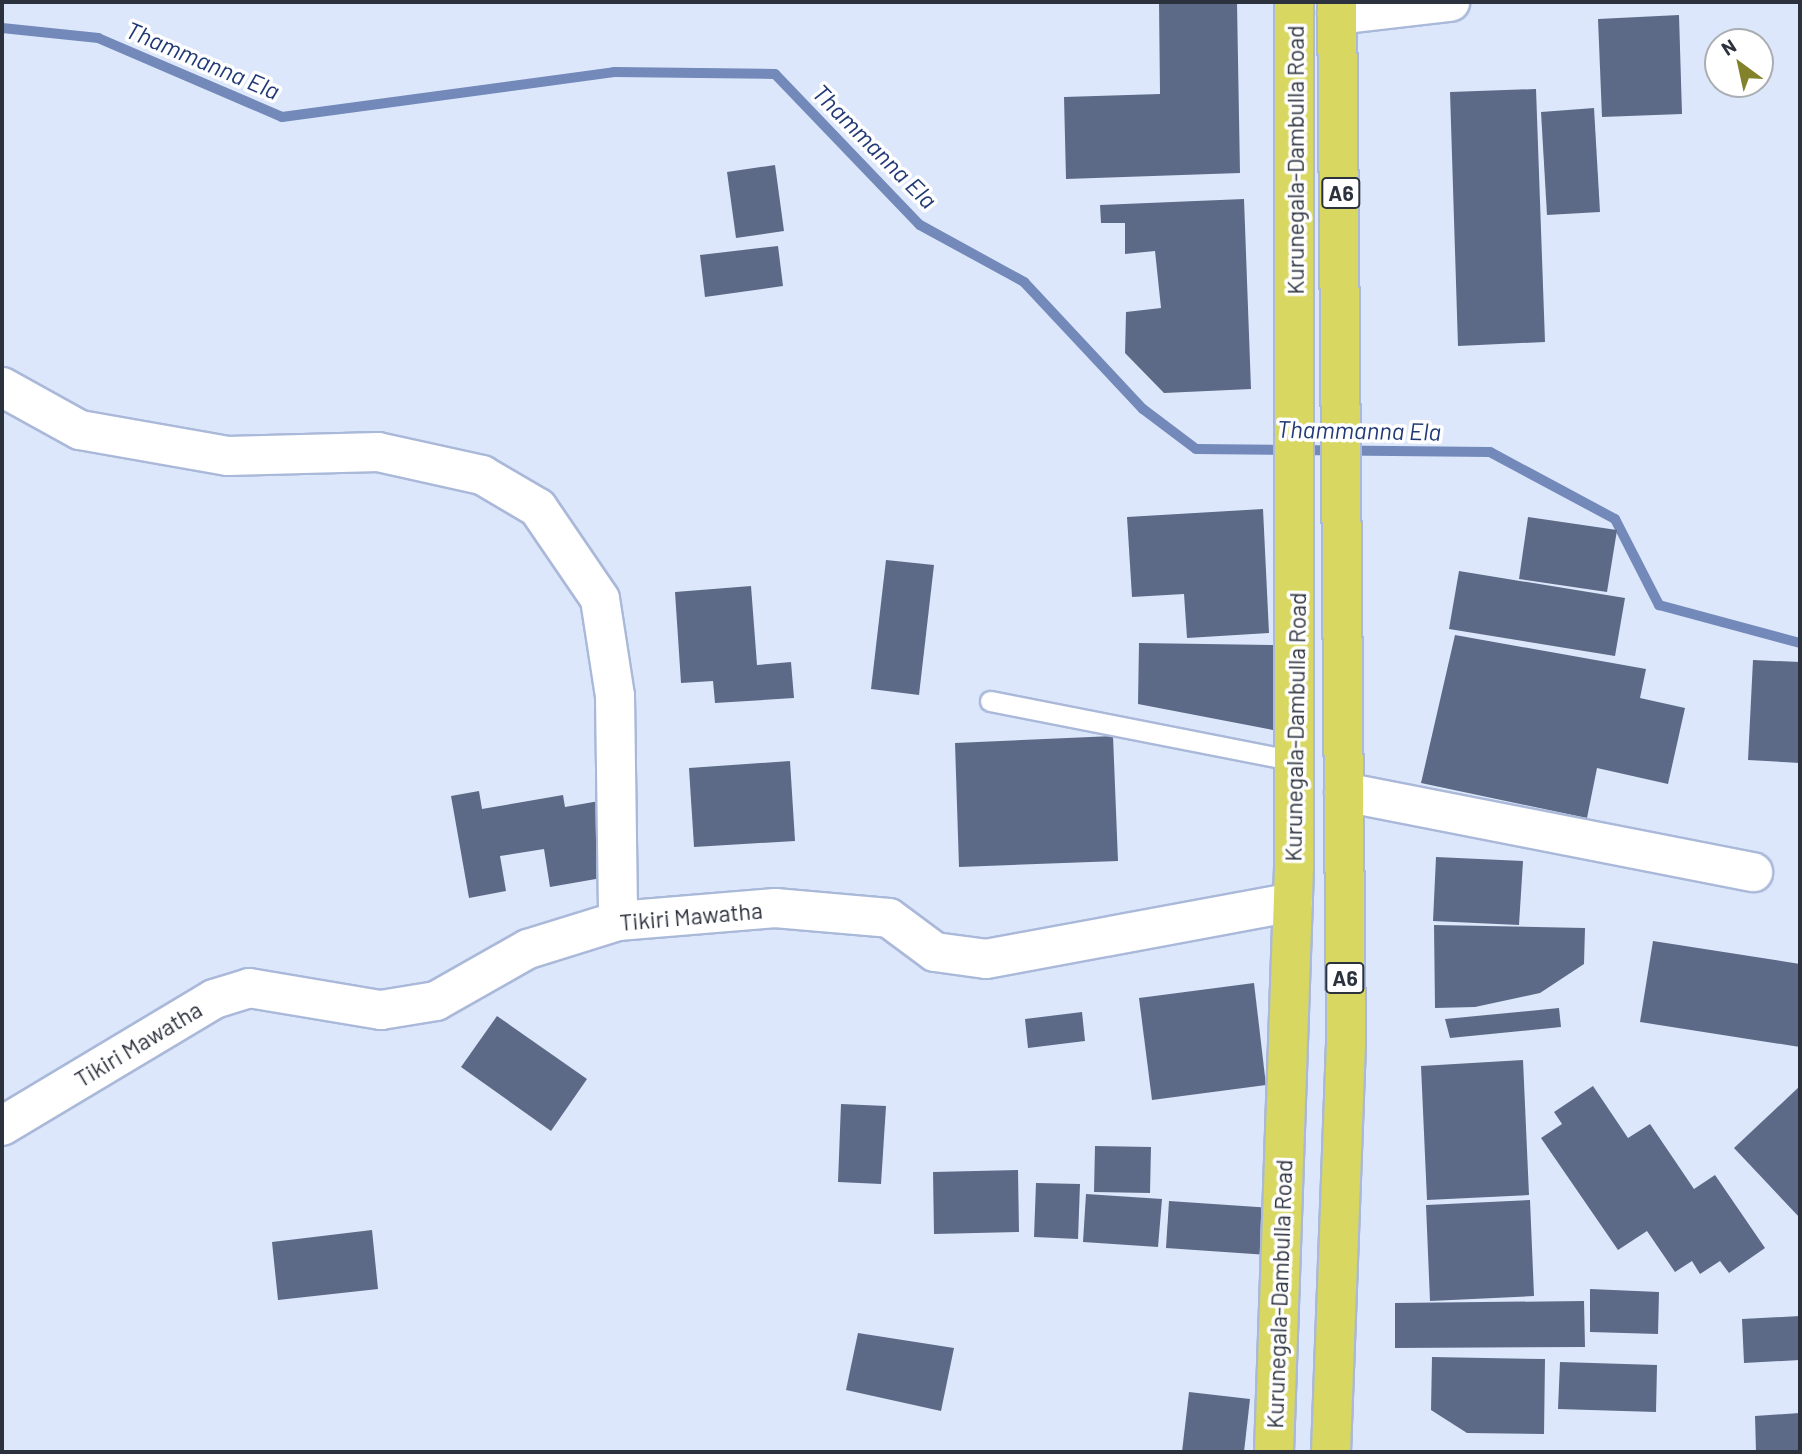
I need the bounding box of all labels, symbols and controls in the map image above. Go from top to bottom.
water label: Thammanna Ela [122,15,284,105]
street label: Kurunegala-Dambulla Road [1281,25,1309,295]
north arrow [1704,28,1774,98]
text: N [1717,34,1740,60]
water label: Thammanna Ela [807,78,943,214]
road number: A6 [1320,176,1362,210]
water label: Thammanna Ela [1277,414,1441,446]
street label: Kurunegala-Dambulla Road [1279,592,1311,862]
street label: Tikiri Mawatha [618,896,764,936]
road number: A6 [1324,960,1366,996]
street label: Tikiri Mawatha [69,995,207,1093]
street label: Kurunegala-Dambulla Road [1261,1159,1297,1429]

